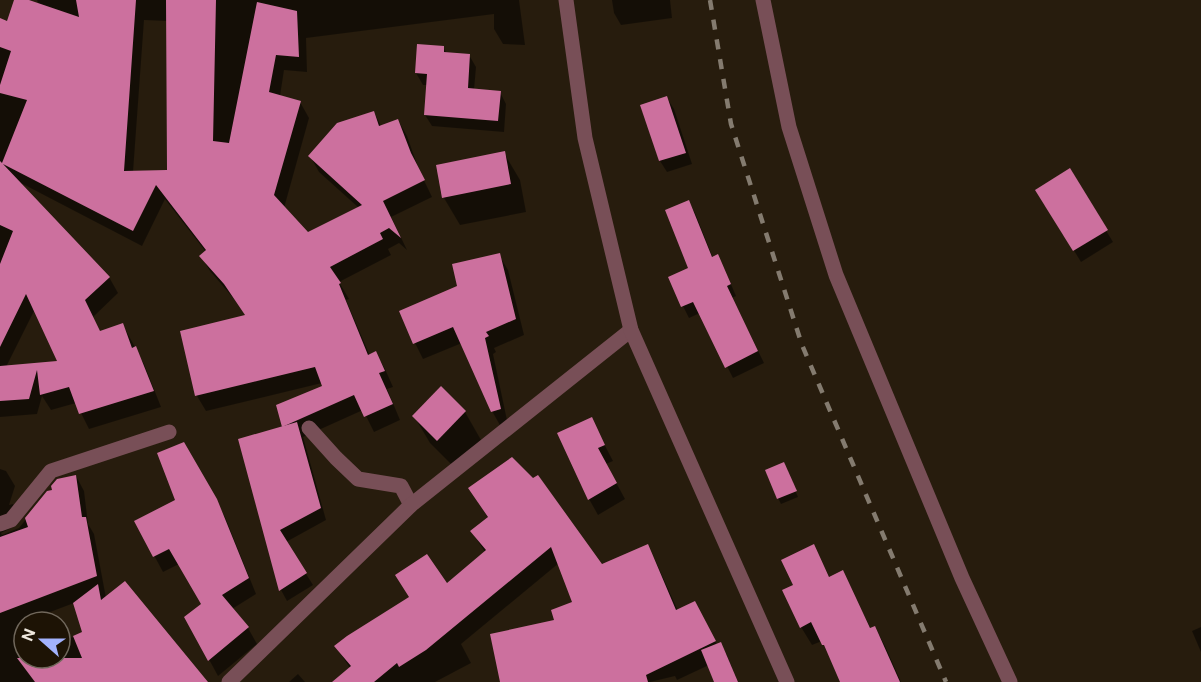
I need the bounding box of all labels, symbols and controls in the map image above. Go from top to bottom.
north arrow [12,610,72,670]
text: N [17,626,40,644]

